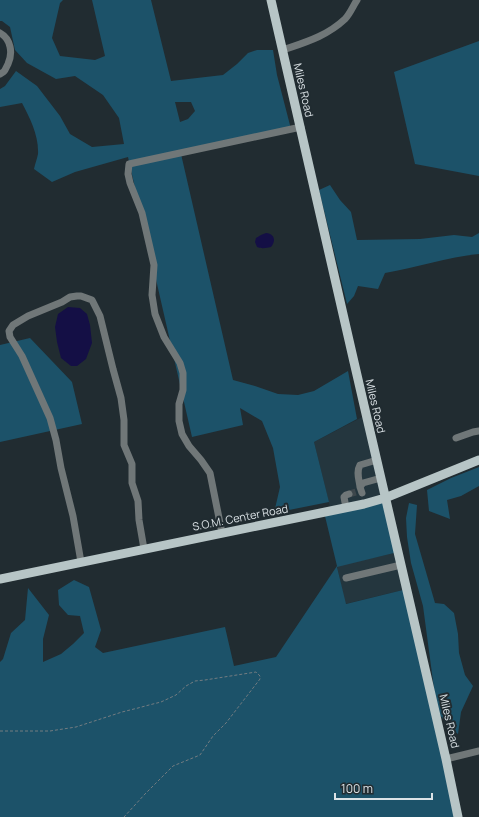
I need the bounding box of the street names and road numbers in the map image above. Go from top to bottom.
street label: Miles Road [291,62,317,118]
street label: Miles Road [363,378,389,434]
street label: S.O.M. Center Road [191,500,289,534]
street label: Miles Road [437,693,463,749]

